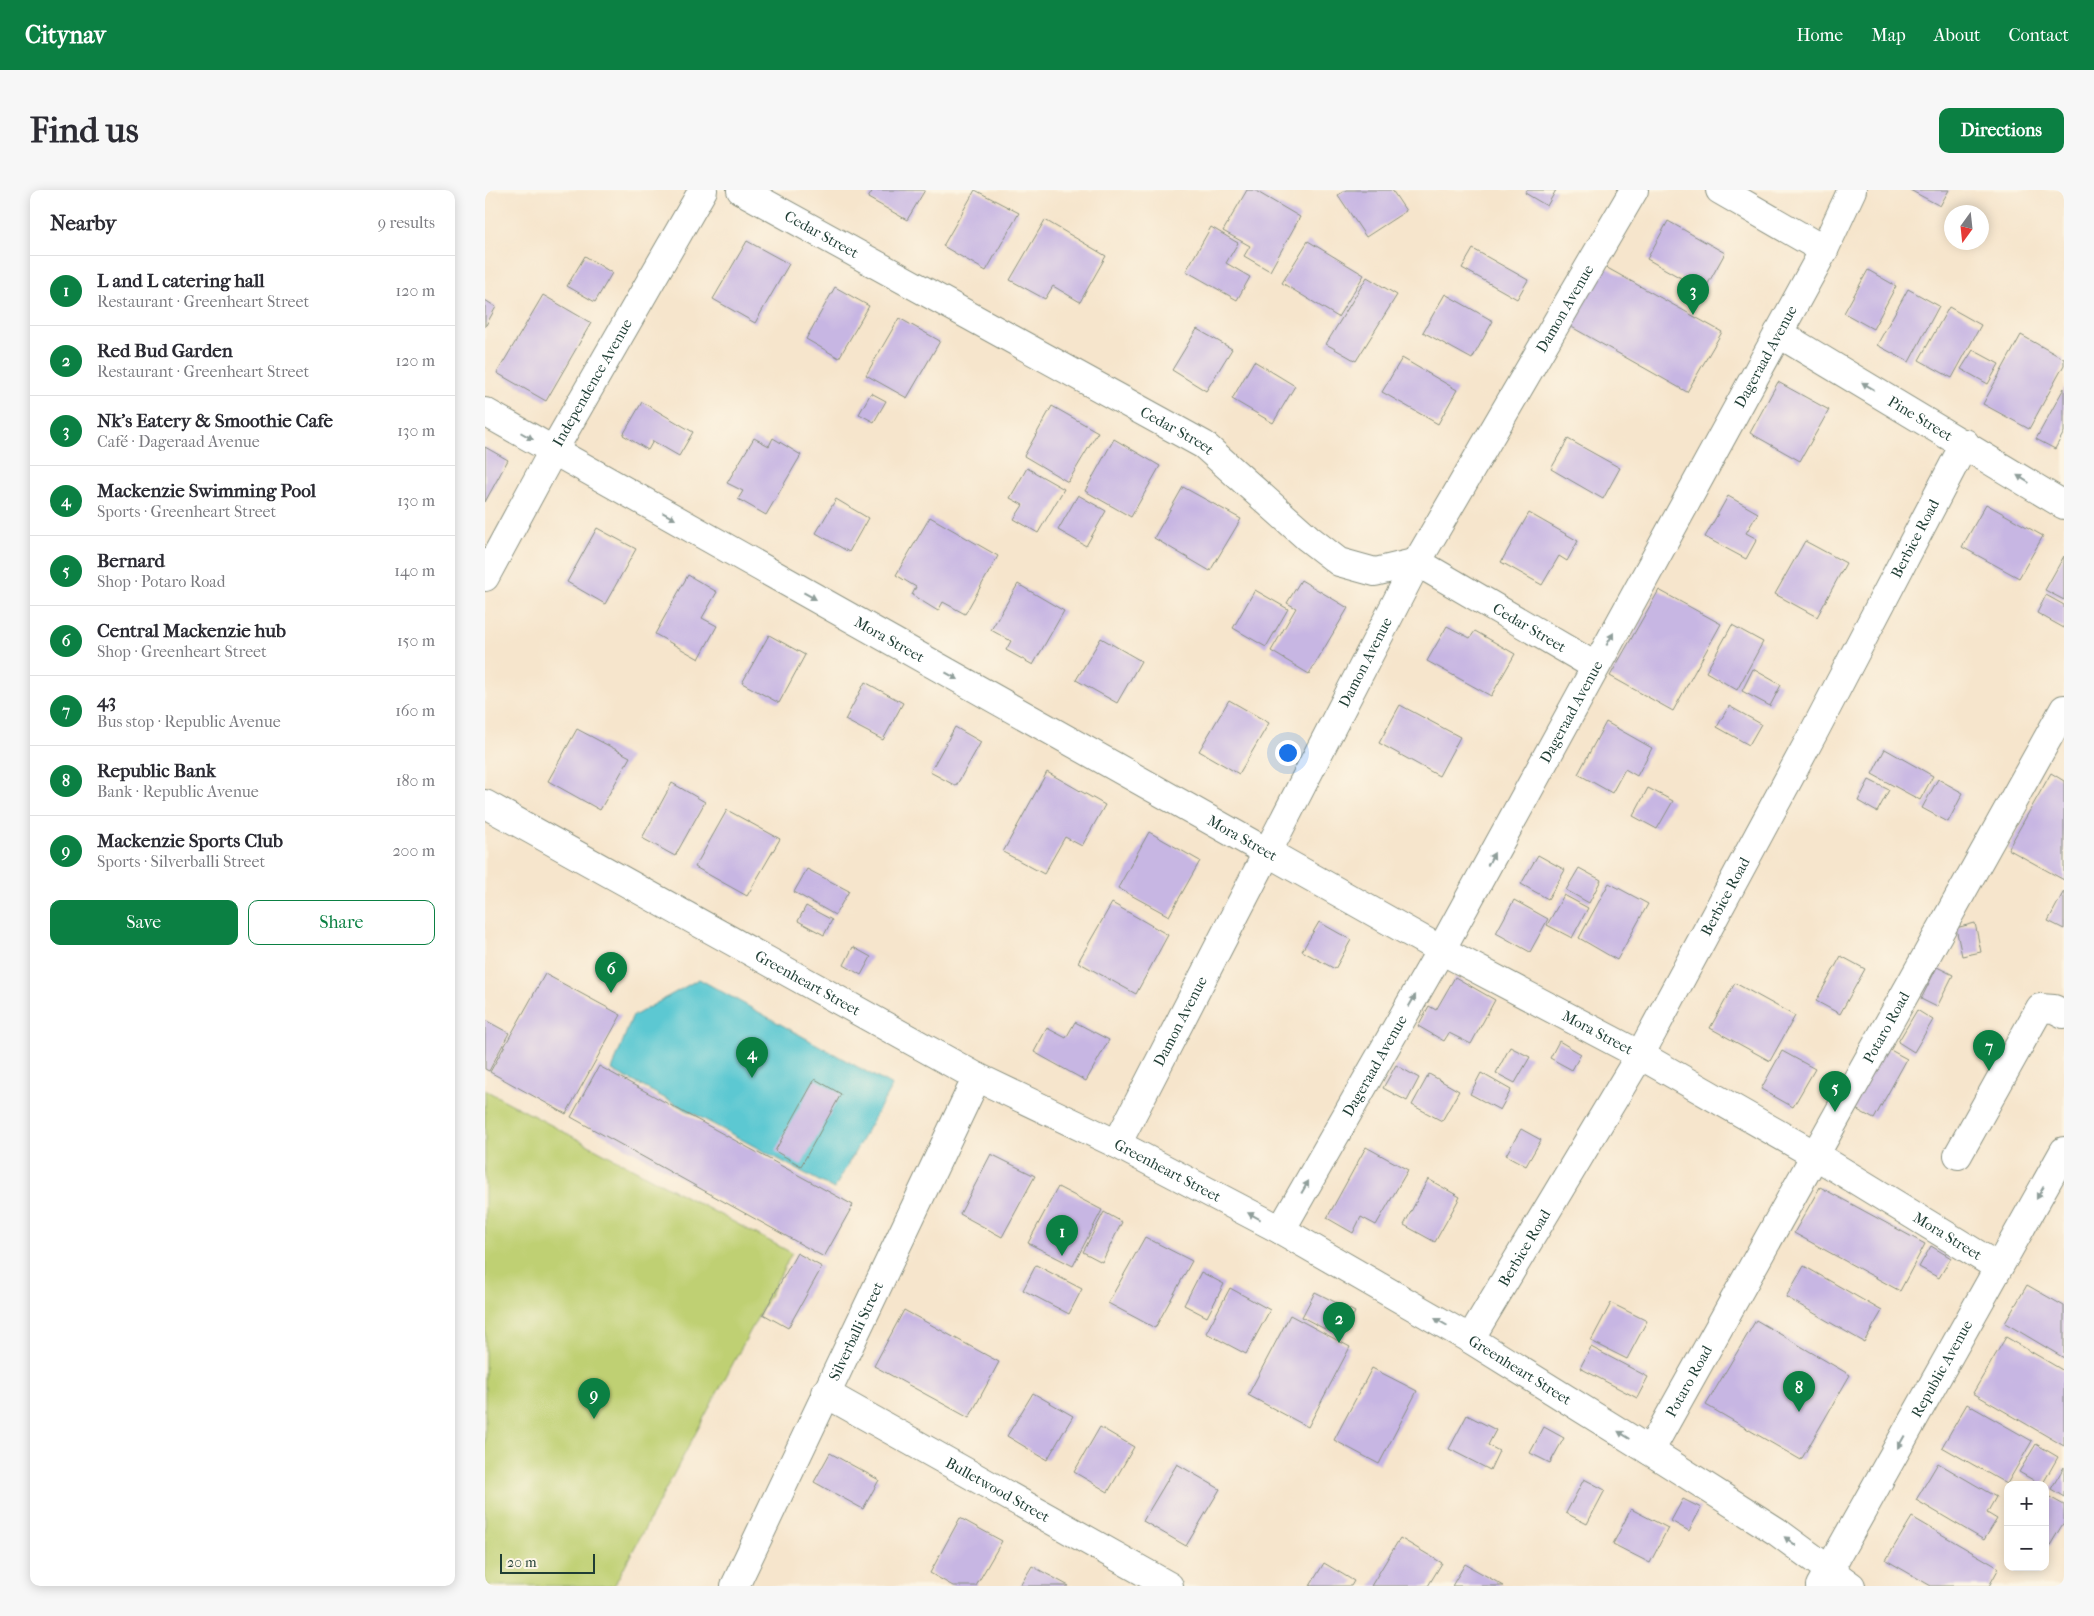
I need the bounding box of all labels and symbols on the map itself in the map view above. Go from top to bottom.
north arrow [1944,205,1989,250]
street label: Cedar Street [781,207,862,262]
street label: Damon Avenue [1532,261,1598,356]
pin: 3 [1677,274,1709,315]
street label: Dageraad Avenue [1730,302,1801,411]
street label: Independence Avenue [549,315,636,450]
one-way arrow [1862,382,1875,391]
street label: Pine Street [1885,392,1956,445]
street label: Cedar Street [1137,403,1218,459]
one-way arrow [521,432,534,441]
one-way arrow [2016,474,2029,484]
street label: Berbice Road [1887,496,1943,581]
one-way arrow [662,512,676,520]
one-way arrow [803,592,818,600]
street label: Cedar Street [1490,599,1570,656]
street label: Mora Street [851,613,928,667]
street label: Damon Avenue [1335,614,1396,710]
one-way arrow [1606,632,1614,647]
street label: Dageraad Avenue [1536,657,1607,766]
one-way arrow [945,671,959,680]
your location [1275,740,1301,766]
street label: Mora Street [1204,811,1281,865]
one-way arrow [1487,852,1495,866]
street label: Berbice Road [1697,854,1754,939]
street label: Greenheart Street [752,947,864,1020]
pin: 6 [595,952,627,993]
street label: Damon Avenue [1150,973,1211,1069]
street label: Potaro Road [1859,988,1914,1066]
one-way arrow [1408,994,1417,1008]
street label: Mora Street [1559,1007,1636,1059]
street label: Dageraad Avenue [1339,1011,1411,1120]
pin: 7 [1973,1030,2005,1071]
pin: 4 [736,1037,768,1078]
pin: 5 [1819,1071,1851,1112]
street label: Greenheart Street [1111,1135,1225,1206]
one-way arrow [1301,1180,1309,1195]
one-way arrow [2036,1186,2044,1201]
street label: Berbice Road [1495,1206,1555,1290]
street label: Mora Street [1910,1208,1986,1264]
one-way arrow [1247,1212,1261,1220]
pin: 1 [1046,1215,1078,1256]
street label: Silverballi Street [825,1278,888,1384]
pin: 2 [1323,1302,1355,1343]
street label: Republic Avenue [1907,1316,1977,1421]
one-way arrow [1434,1318,1447,1327]
street label: Greenheart Street [1465,1331,1575,1409]
street label: Potaro Road [1662,1341,1717,1420]
pin: 8 [1783,1371,1815,1412]
pin: 9 [578,1378,610,1419]
one-way arrow [1617,1430,1630,1439]
one-way arrow [1896,1435,1905,1449]
street label: Bulletwood Street [943,1454,1053,1527]
one-way arrow [1784,1536,1797,1547]
scale bar [500,1551,595,1574]

